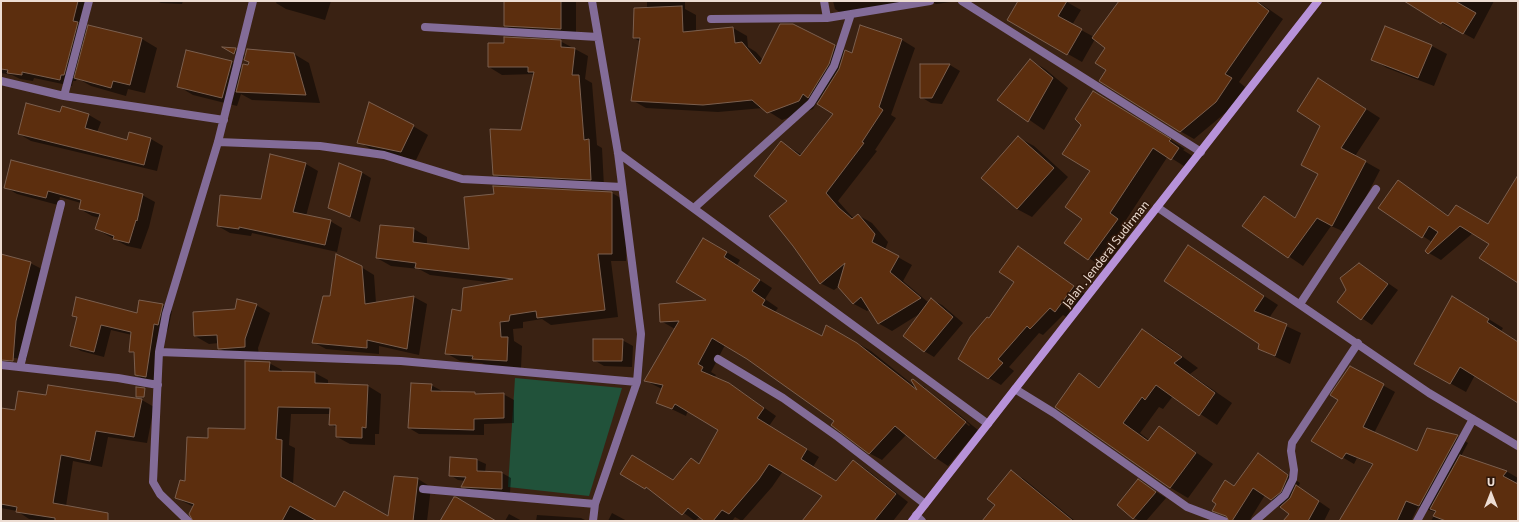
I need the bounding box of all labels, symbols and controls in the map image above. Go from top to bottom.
street label: Jalan . Jenderal Sudirman [1060,198,1152,310]
north arrow [1471,474,1511,514]
text: U [1487,475,1495,488]

